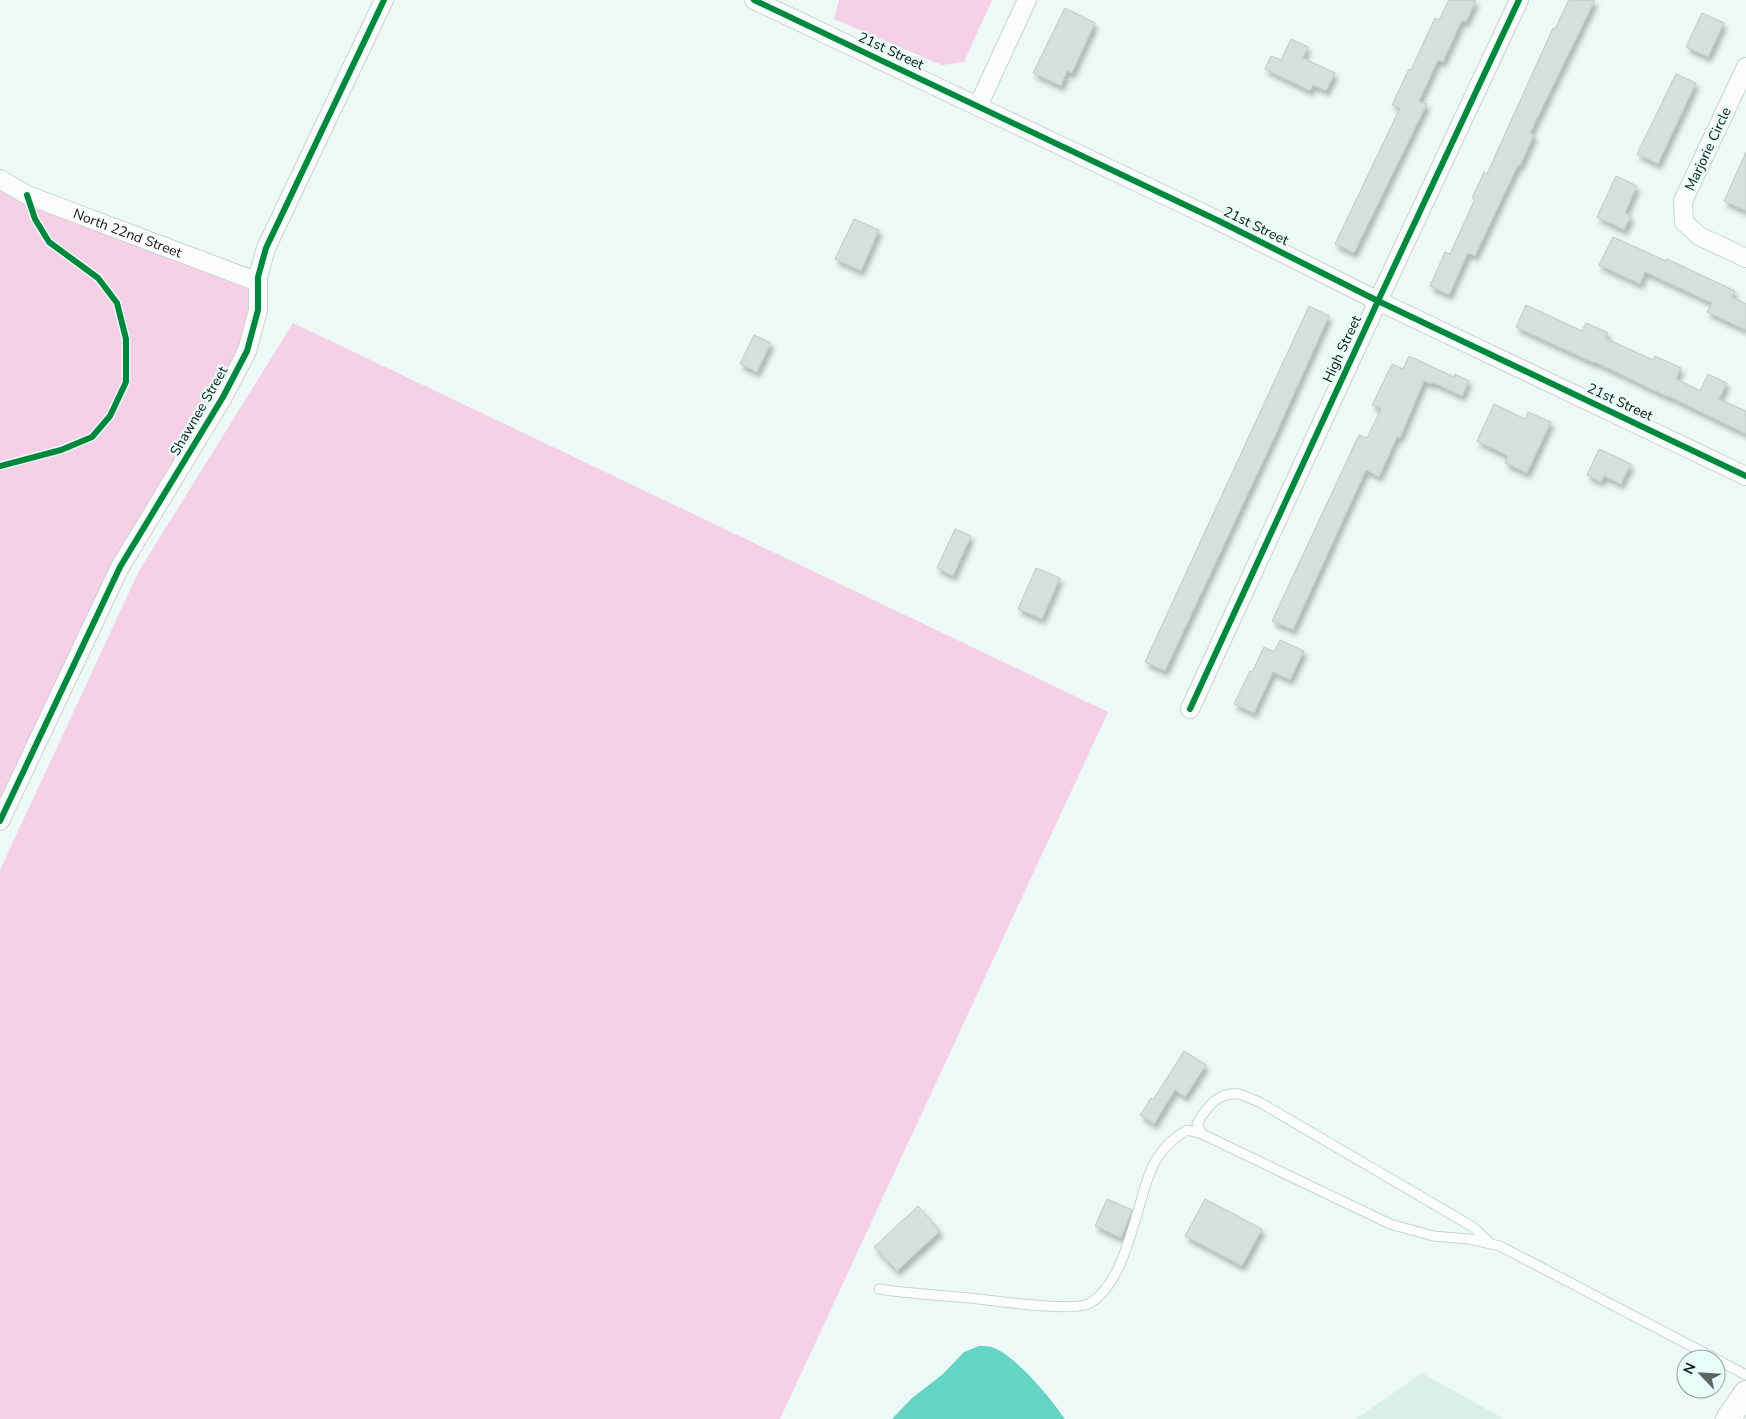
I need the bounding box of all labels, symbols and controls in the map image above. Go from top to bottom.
street label: 21st Street [855,28,927,74]
street label: Marjorie Circle [1680,104,1736,194]
street label: 21st Street [1220,202,1292,250]
street label: North 22nd Street [71,204,185,262]
street label: High Street [1318,312,1366,386]
street label: Shawnee Street [166,363,232,459]
street label: 21st Street [1584,379,1656,425]
north arrow [1676,1349,1726,1399]
text: N [1679,1360,1700,1377]

